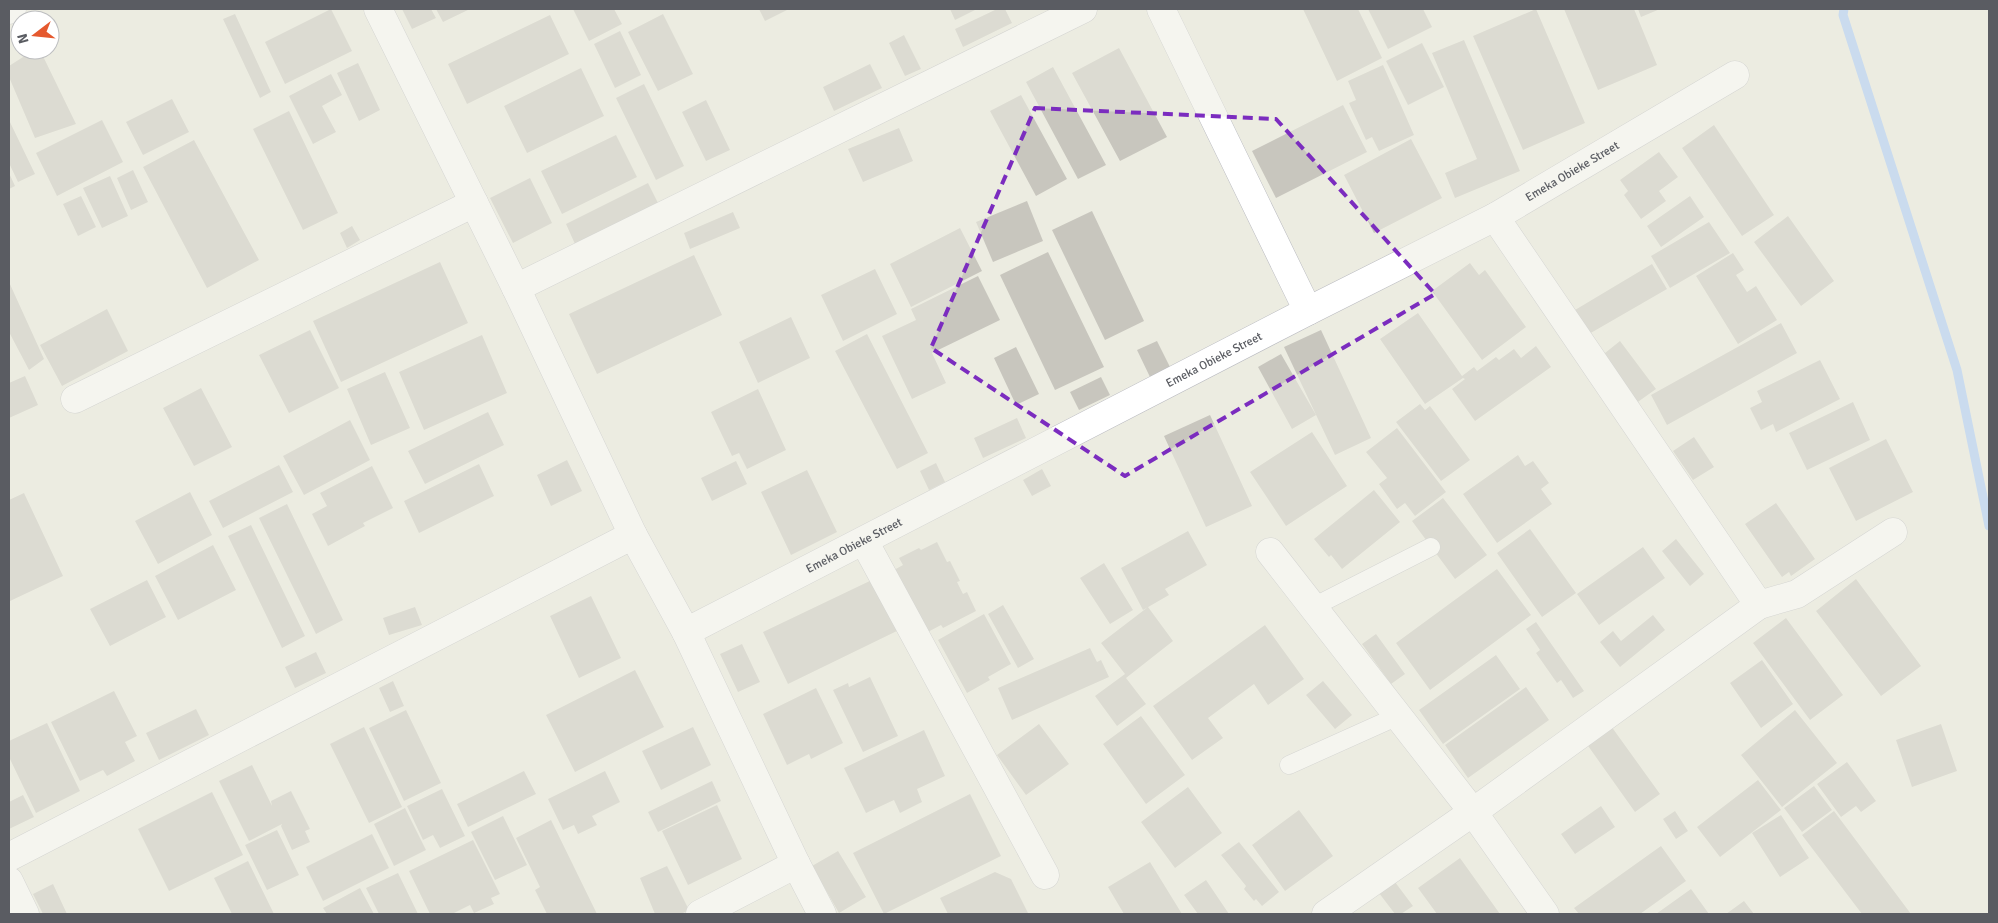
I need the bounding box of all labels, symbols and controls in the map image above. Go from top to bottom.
north arrow [10,10,60,60]
text: N [13,31,32,45]
street label: Emeka Obieke Street [1523,138,1622,205]
street label: Emeka Obieke Street [1163,329,1265,391]
street label: Emeka Obieke Street [803,514,905,576]

